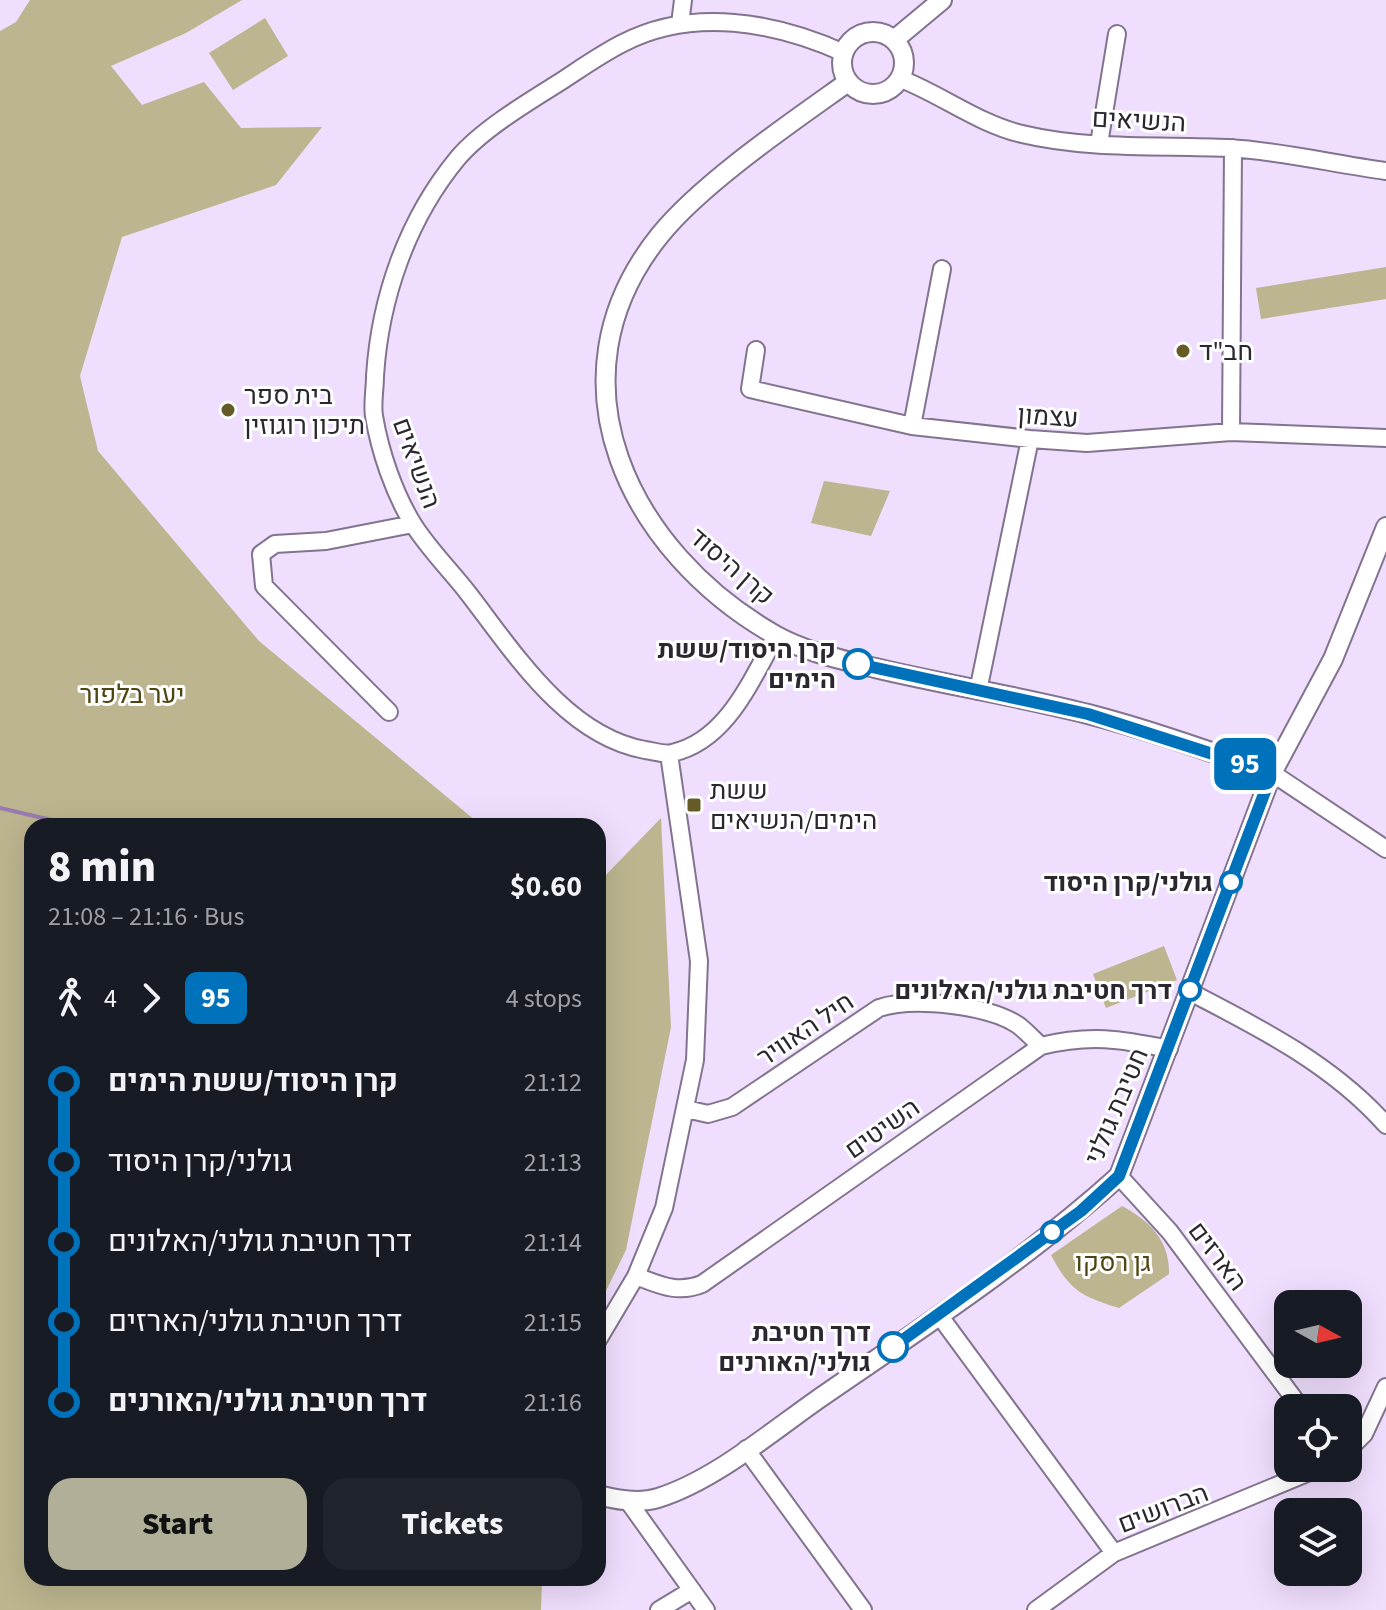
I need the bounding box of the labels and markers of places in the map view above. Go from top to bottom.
place label: חב"ד [1199,333,1253,370]
marker: חב"ד [1174,342,1192,360]
place label: בית ספר תיכון רוגוזין [244,377,365,444]
marker: בית ספר תיכון רוגוזין [219,401,237,419]
place label: קרן היסוד/ששת הימים [658,631,836,698]
marker: קרן היסוד/ששת הימים [843,649,873,679]
place label: ששת הימים/הנשיאים [710,772,877,839]
marker: ששת הימים/הנשיאים [685,796,703,814]
place label: גולני/קרן היסוד [1043,864,1213,901]
marker: גולני/קרן היסוד [1220,871,1242,893]
place label: דרך חטיבת גולני/האלונים [894,972,1172,1009]
marker: דרך חטיבת גולני/האלונים [1179,979,1201,1001]
unlabelled marker [1041,1221,1063,1243]
place label: דרך חטיבת גולני/האורנים [718,1314,871,1381]
marker: דרך חטיבת גולני/האורנים [878,1332,908,1362]

